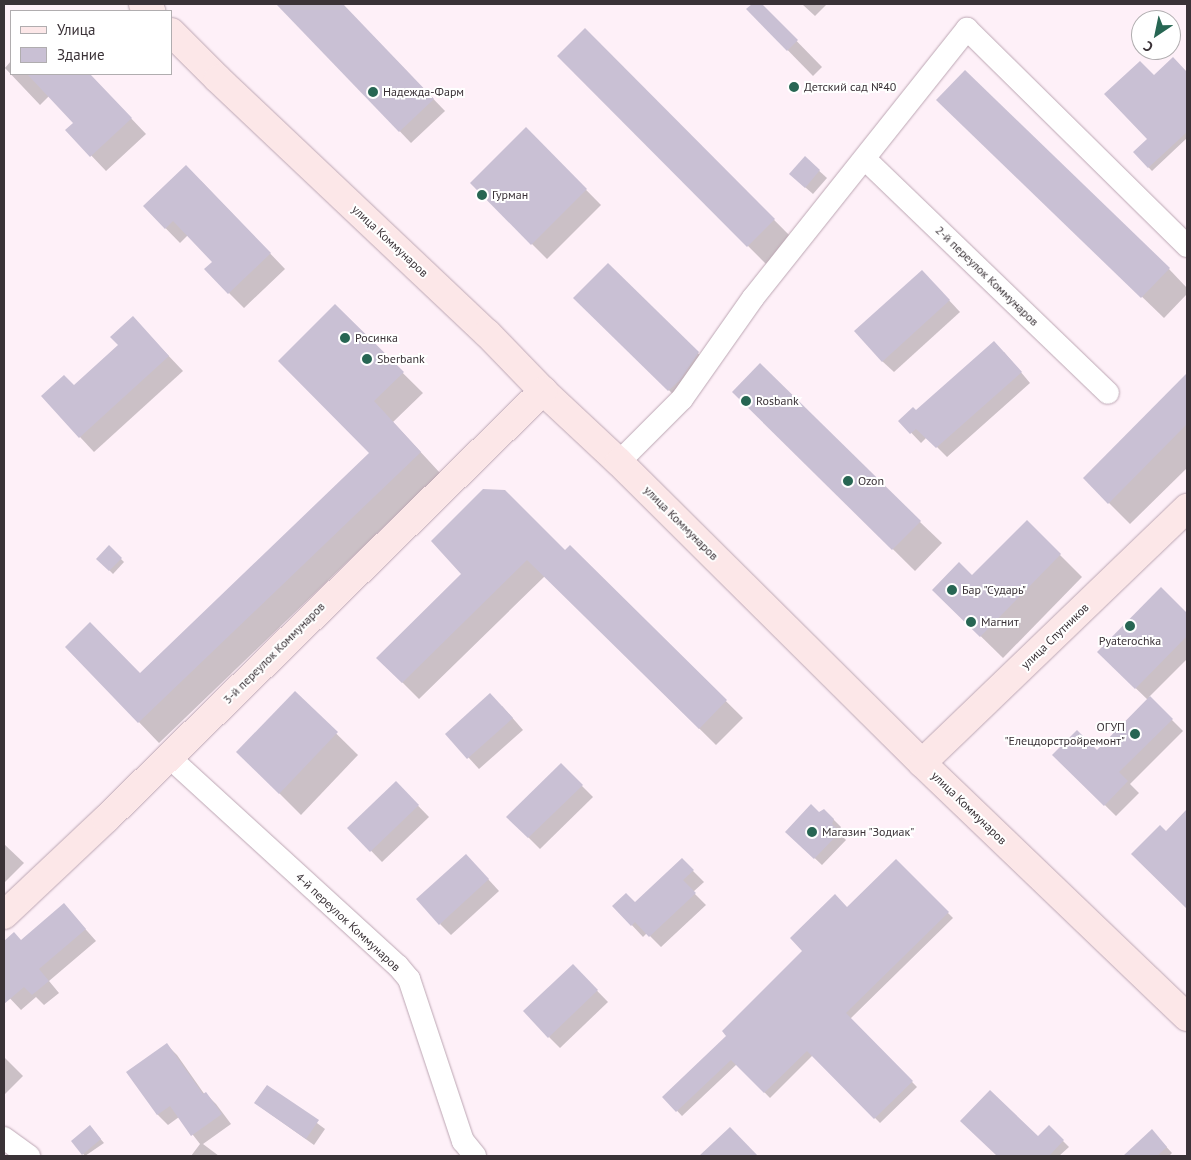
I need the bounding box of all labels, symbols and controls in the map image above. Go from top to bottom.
legend [10,10,172,75]
north arrow [1131,10,1181,60]
text: Улица [57,20,95,39]
text: С [1140,37,1156,56]
text: Здание [57,45,105,64]
place label: Детский сад №40 [804,80,896,94]
marker: Детский сад №40 [788,81,800,93]
place label: Надежда-Фарм [383,85,464,99]
marker: Надежда-Фарм [367,86,379,98]
place label: Гурман [492,188,528,202]
marker: Гурман [476,189,488,201]
street label: улица Коммунаров [349,202,431,280]
street label: 2-й переулок Коммунаров [932,223,1042,329]
place label: Росинка [355,331,398,345]
marker: Росинка [339,332,351,344]
place label: Sberbank [377,352,425,366]
marker: Sberbank [361,353,373,365]
place label: Rosbank [756,394,799,408]
marker: Rosbank [740,395,752,407]
place label: Ozon [858,474,884,488]
marker: Ozon [842,475,854,487]
street label: улица Коммунаров [641,483,721,563]
place label: Бар "Сударь" [962,583,1027,597]
marker: Бар "Сударь" [946,584,958,596]
street label: 3-й переулок Коммунаров [220,599,328,707]
street label: улица Спутников [1018,600,1092,672]
place label: Магнит [981,615,1019,629]
marker: Магнит [965,616,977,628]
marker: Pyaterochka [1124,620,1136,632]
place label: Pyaterochka [1099,634,1161,648]
place label: ОГУП "Елецдорстройремонт" [1005,720,1125,748]
marker: ОГУП "Елецдорстройремонт" [1129,728,1141,740]
street label: улица Коммунаров [928,768,1010,848]
place label: Магазин "Зодиак" [822,825,915,839]
marker: Магазин "Зодиак" [806,826,818,838]
street label: 4-й переулок Коммунаров [293,870,403,974]

